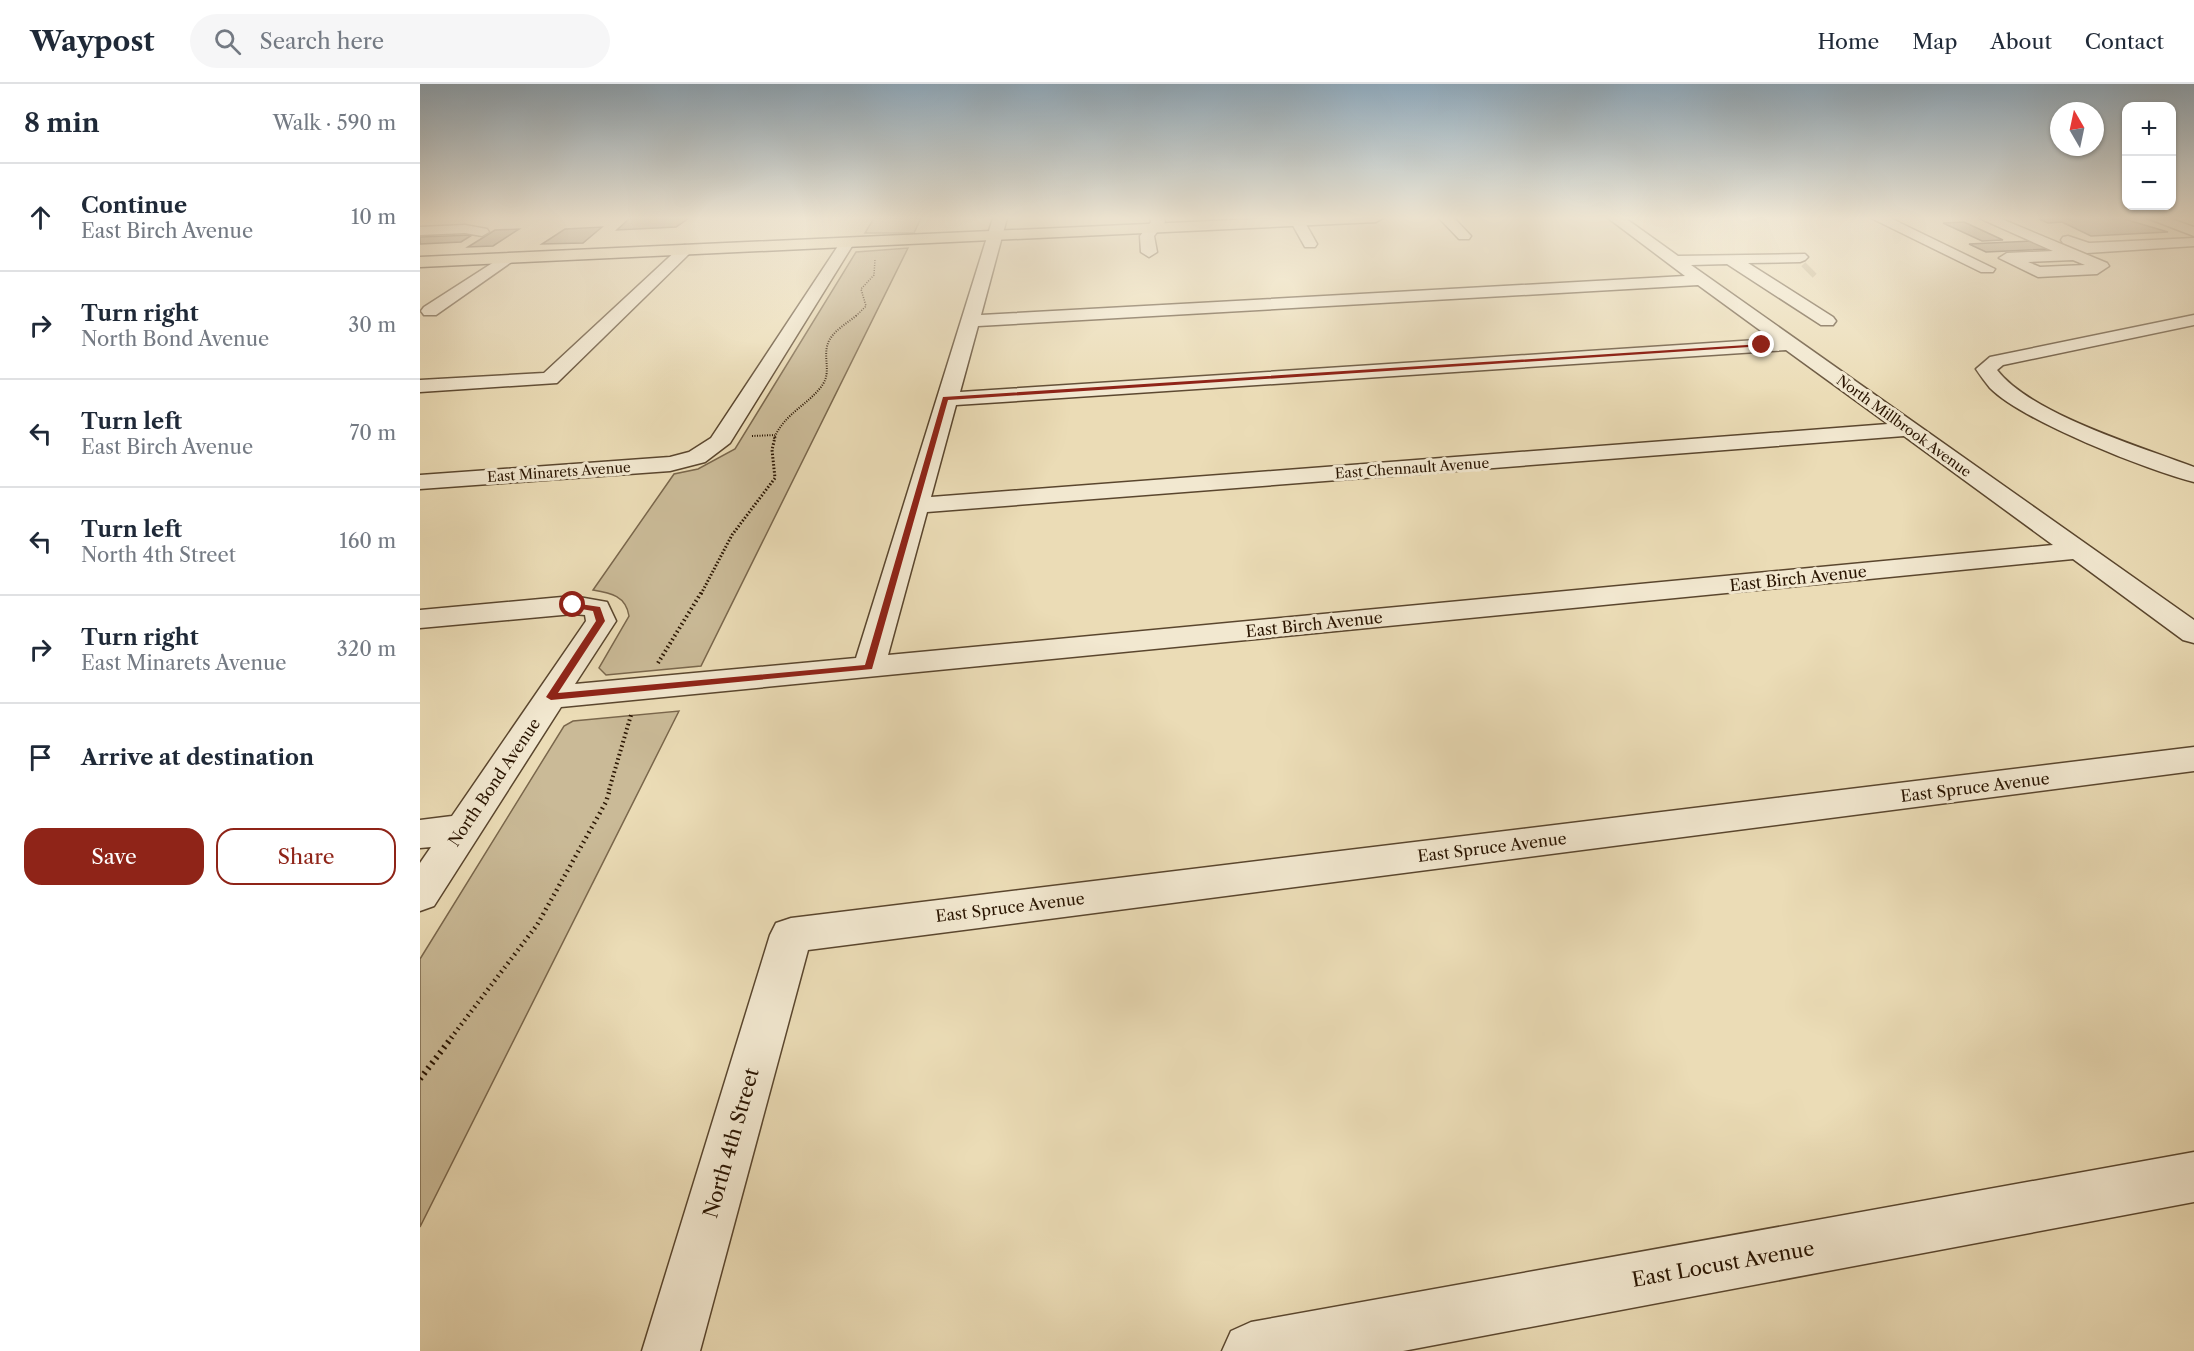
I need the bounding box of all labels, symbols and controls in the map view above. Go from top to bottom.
search box [190,14,610,68]
text: Waypost [30,24,154,58]
icon: search [211,25,244,58]
text: Search here [259,28,384,55]
text: Home [1818,29,1879,54]
text: Map [1912,29,1957,54]
text: About [1990,29,2052,54]
text: Contact [2085,29,2164,54]
north arrow [2050,102,2104,156]
map controls [2122,102,2176,210]
button: + [2122,102,2176,156]
text: 8 min [24,107,100,139]
text: Walk · 590 m [273,111,396,135]
button: − [2122,156,2176,210]
text: Continue [81,192,187,219]
icon: ahead [24,201,57,234]
text: 10 m [351,205,396,229]
text: East Birch Avenue [81,219,253,243]
text: Turn right [81,300,199,327]
icon: right [24,309,57,342]
text: 30 m [348,313,396,337]
text: North Bond Avenue [81,327,269,351]
route end [1748,331,1774,357]
street label: North Millbrook Avenue [1833,371,1975,481]
text: Turn left [81,408,182,435]
icon: left [24,417,57,450]
text: 70 m [350,421,396,445]
text: East Birch Avenue [81,435,253,459]
street label: East Chennault Avenue [1334,454,1490,482]
street label: East Minarets Avenue [487,458,632,486]
text: Turn left [81,516,182,543]
icon: left [24,525,57,558]
text: 160 m [339,529,396,553]
text: North 4th Street [81,543,236,567]
street label: East Birch Avenue [1728,561,1868,595]
route start [559,591,585,617]
street label: East Birch Avenue [1244,607,1384,641]
text: Turn right [81,624,199,651]
icon: right [24,633,57,666]
text: 320 m [337,637,396,661]
text: East Minarets Avenue [81,651,286,675]
street label: North Bond Avenue [444,714,544,850]
icon: arrive [24,741,57,774]
text: Arrive at destination [81,744,314,771]
street label: East Spruce Avenue [1899,768,2051,806]
button: Save [24,828,204,885]
button: Share [216,828,396,885]
street label: East Spruce Avenue [1416,828,1568,866]
street label: East Spruce Avenue [934,888,1086,926]
street label: North 4th Street [698,1065,764,1221]
street label: East Locust Avenue [1630,1236,1816,1292]

